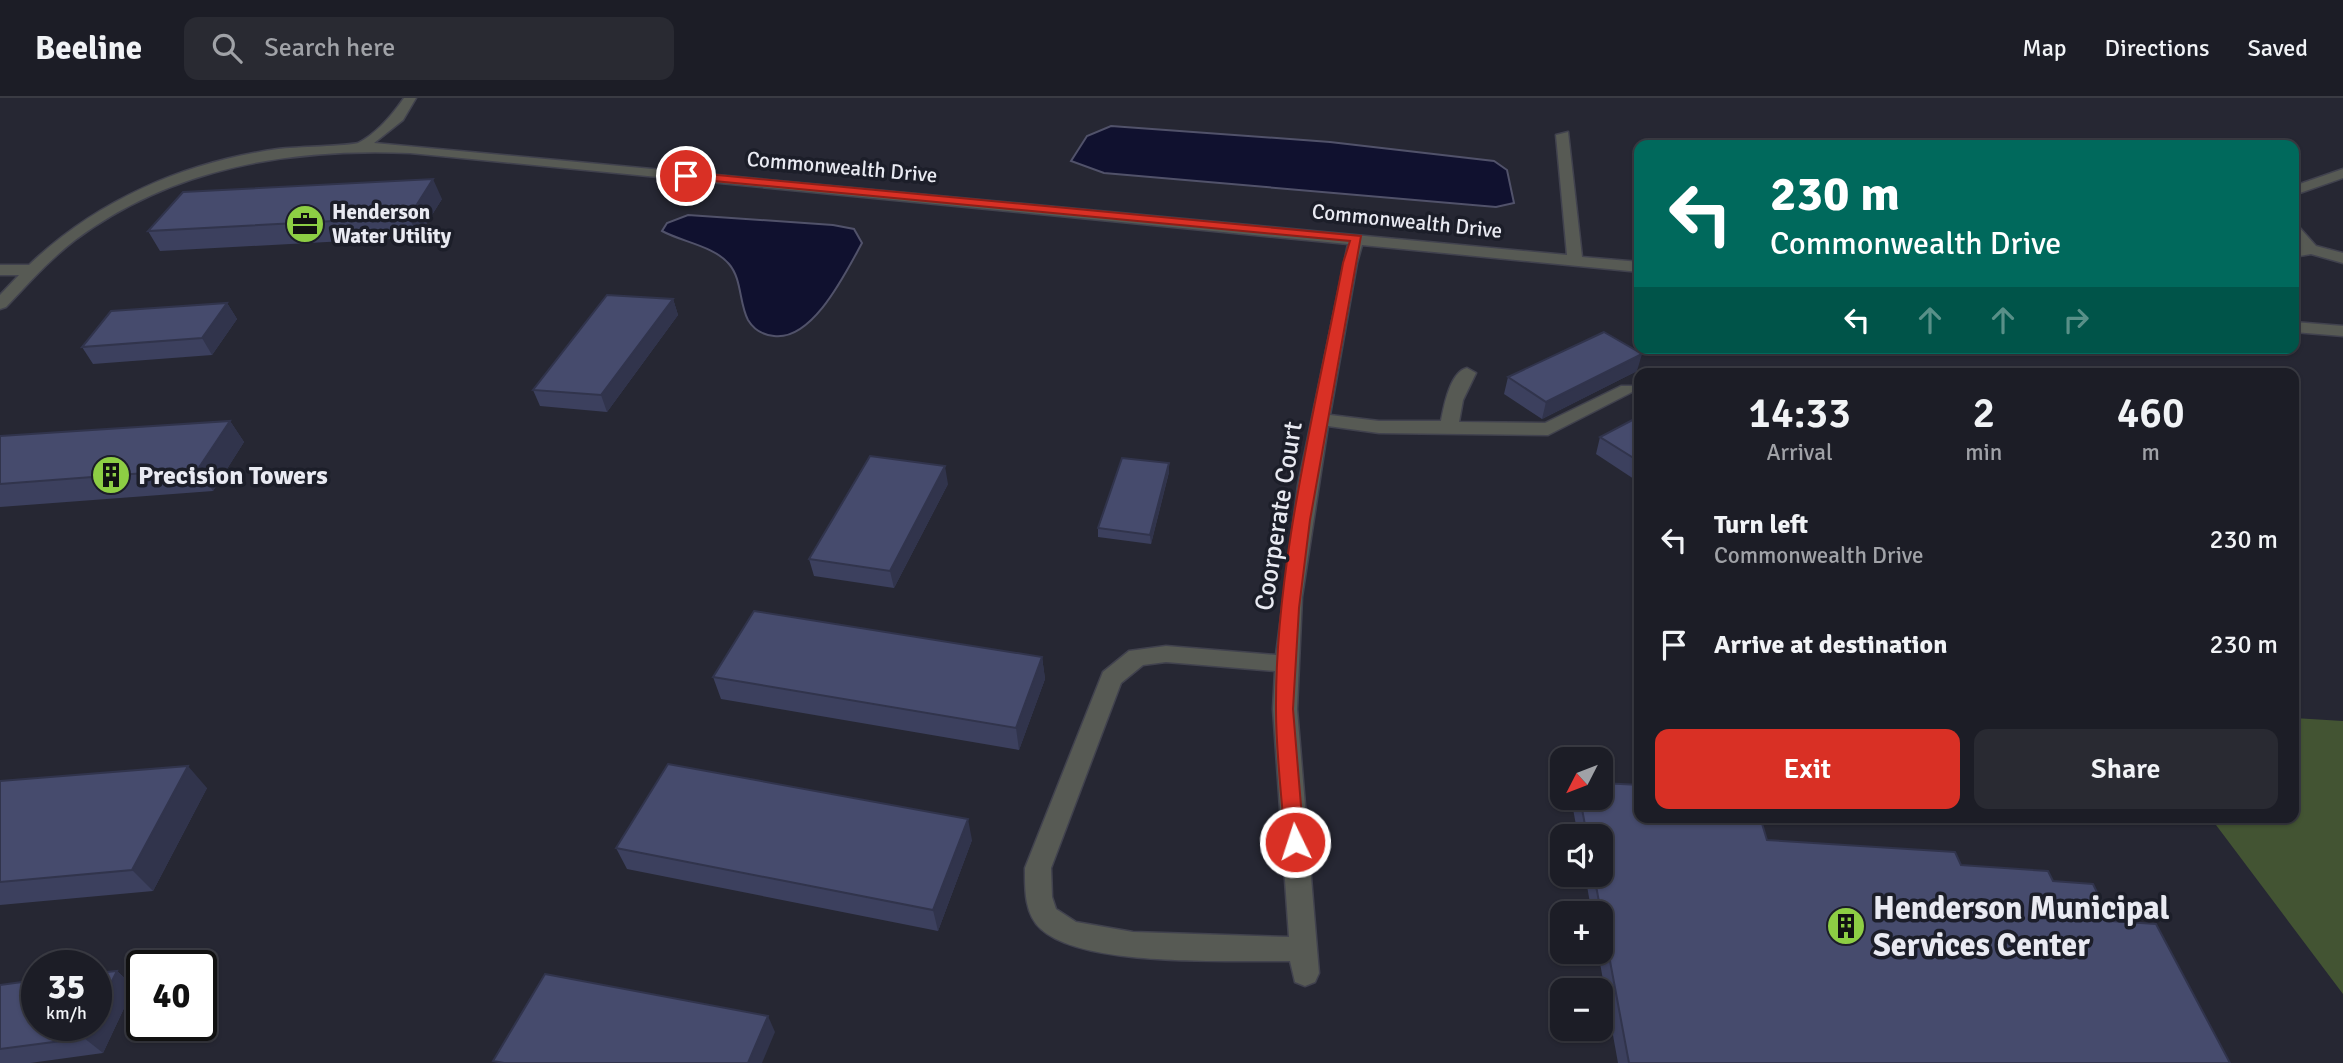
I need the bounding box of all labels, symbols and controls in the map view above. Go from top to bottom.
search box [184,17,674,80]
text: Beeline [35,28,142,69]
icon: search [208,29,246,67]
text: Search here [264,32,395,64]
text: Map [2022,33,2067,63]
text: Directions [2105,33,2210,63]
text: Saved [2248,33,2308,63]
pin [656,146,716,206]
street label: Commonwealth Drive [746,146,938,188]
icon: arrive [667,157,705,195]
text: 230 m [1770,164,1900,224]
icon: left [1655,168,1746,259]
street label: Commonwealth Drive [1311,198,1503,244]
place label: Henderson Water Utility [332,199,452,249]
office icon: Henderson Water Utility [284,203,326,245]
text: Commonwealth Drive [1770,224,2061,263]
icon: left [1838,301,1876,339]
icon: ahead [1911,301,1949,339]
icon: ahead [1984,301,2022,339]
icon: right [2057,301,2095,339]
text: 14:33 [1748,388,1851,439]
text: 2 [1972,388,1995,439]
text: 460 [2117,388,2185,439]
street label: Coorperate Court [1248,419,1310,613]
text: Arrival [1766,438,1833,467]
text: min [1965,438,2002,467]
text: m [2141,438,2160,467]
building icon: Precision Towers [90,454,132,496]
place label: Precision Towers [138,460,328,492]
text: Turn left [1714,509,1808,541]
icon: left [1655,521,1693,559]
text: 230 m [2209,524,2278,556]
text: Commonwealth Drive [1714,541,1923,570]
icon: arrive [1655,626,1693,664]
text: Arrive at destination [1714,629,1947,661]
text: 230 m [2209,629,2278,661]
button: Exit [1655,729,1960,809]
button: Share [1974,729,2278,809]
north arrow [1550,747,1614,810]
map controls [1550,747,1613,1041]
position arrow [1258,805,1332,879]
button: sound [1550,824,1613,887]
place label: Henderson Municipal Services Center [1873,889,2170,965]
button: + [1550,901,1613,964]
building icon: Henderson Municipal Services Center [1825,905,1867,947]
speed limit sign: 40 [126,950,217,1041]
text: 35 [48,965,85,1008]
button: − [1550,978,1613,1041]
text: km/h [46,1002,87,1024]

